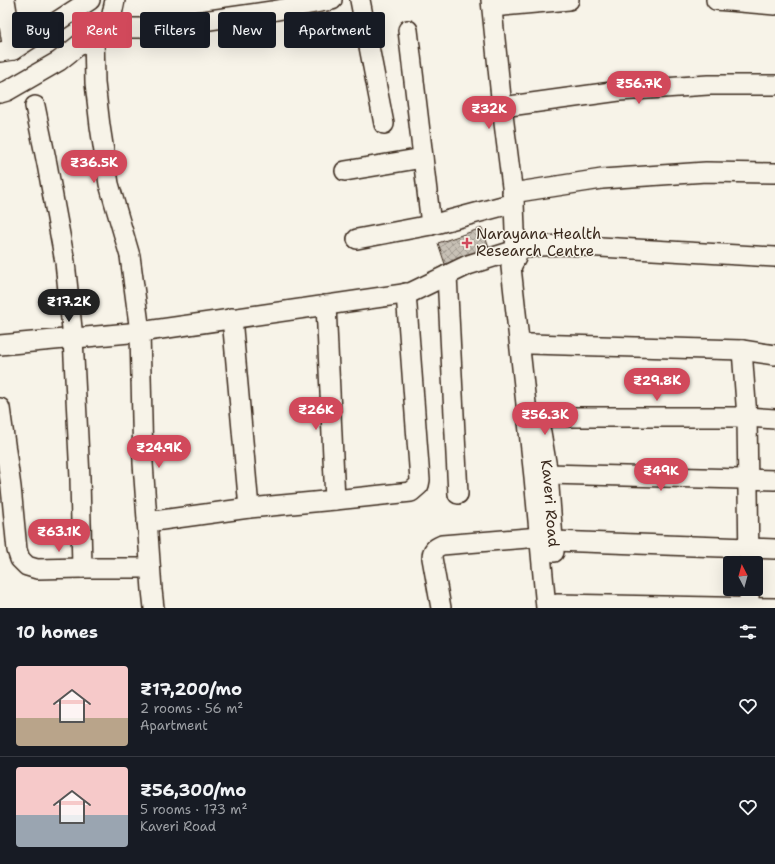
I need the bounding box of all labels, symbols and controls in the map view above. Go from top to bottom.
chip: Buy [12,12,64,48]
chip: Rent [72,12,132,48]
chip: Filters [140,12,210,48]
chip: New [218,12,276,48]
chip: Apartment [284,12,385,48]
pin: ₹56.7K [606,71,672,105]
text: ₹56.7K [616,75,662,92]
pin: ₹32K [465,96,513,130]
text: ₹32K [471,100,507,117]
pin: ₹36.5K [61,150,127,184]
text: ₹36.5K [70,154,118,171]
place label: Narayana Health Research Centre [476,224,601,261]
marker: Narayana Health Research Centre [461,237,473,249]
pin: ₹17.2K [36,289,102,323]
text: ₹17.2K [47,293,91,310]
pin: ₹29.8K [624,368,690,402]
text: ₹29.8K [633,372,681,389]
pin: ₹26K [292,397,340,431]
text: ₹26K [298,401,334,418]
pin: ₹56.3K [512,402,578,436]
text: ₹56.3K [521,406,569,423]
pin: ₹24.9K [126,435,192,469]
text: ₹24.9K [136,439,182,456]
street label: Kaveri Road [536,458,564,548]
pin: ₹49K [637,458,685,492]
text: ₹49K [643,462,679,479]
pin: ₹63.1K [26,519,92,553]
text: ₹63.1K [37,523,81,540]
north arrow [723,556,763,596]
map controls [723,556,763,596]
text: 10 homes [16,621,98,643]
icon: filters [737,621,759,643]
text: ₹17,200/mo [140,678,242,700]
icon: home [48,682,96,730]
icon: heart [737,695,759,717]
text: 2 rooms · 56 m² [140,700,243,717]
text: Apartment [140,717,208,734]
text: ₹56,300/mo [140,779,246,801]
icon: home [48,783,96,831]
icon: heart [737,796,759,818]
text: 5 rooms · 173 m² [140,801,247,818]
text: Kaveri Road [140,818,216,835]

